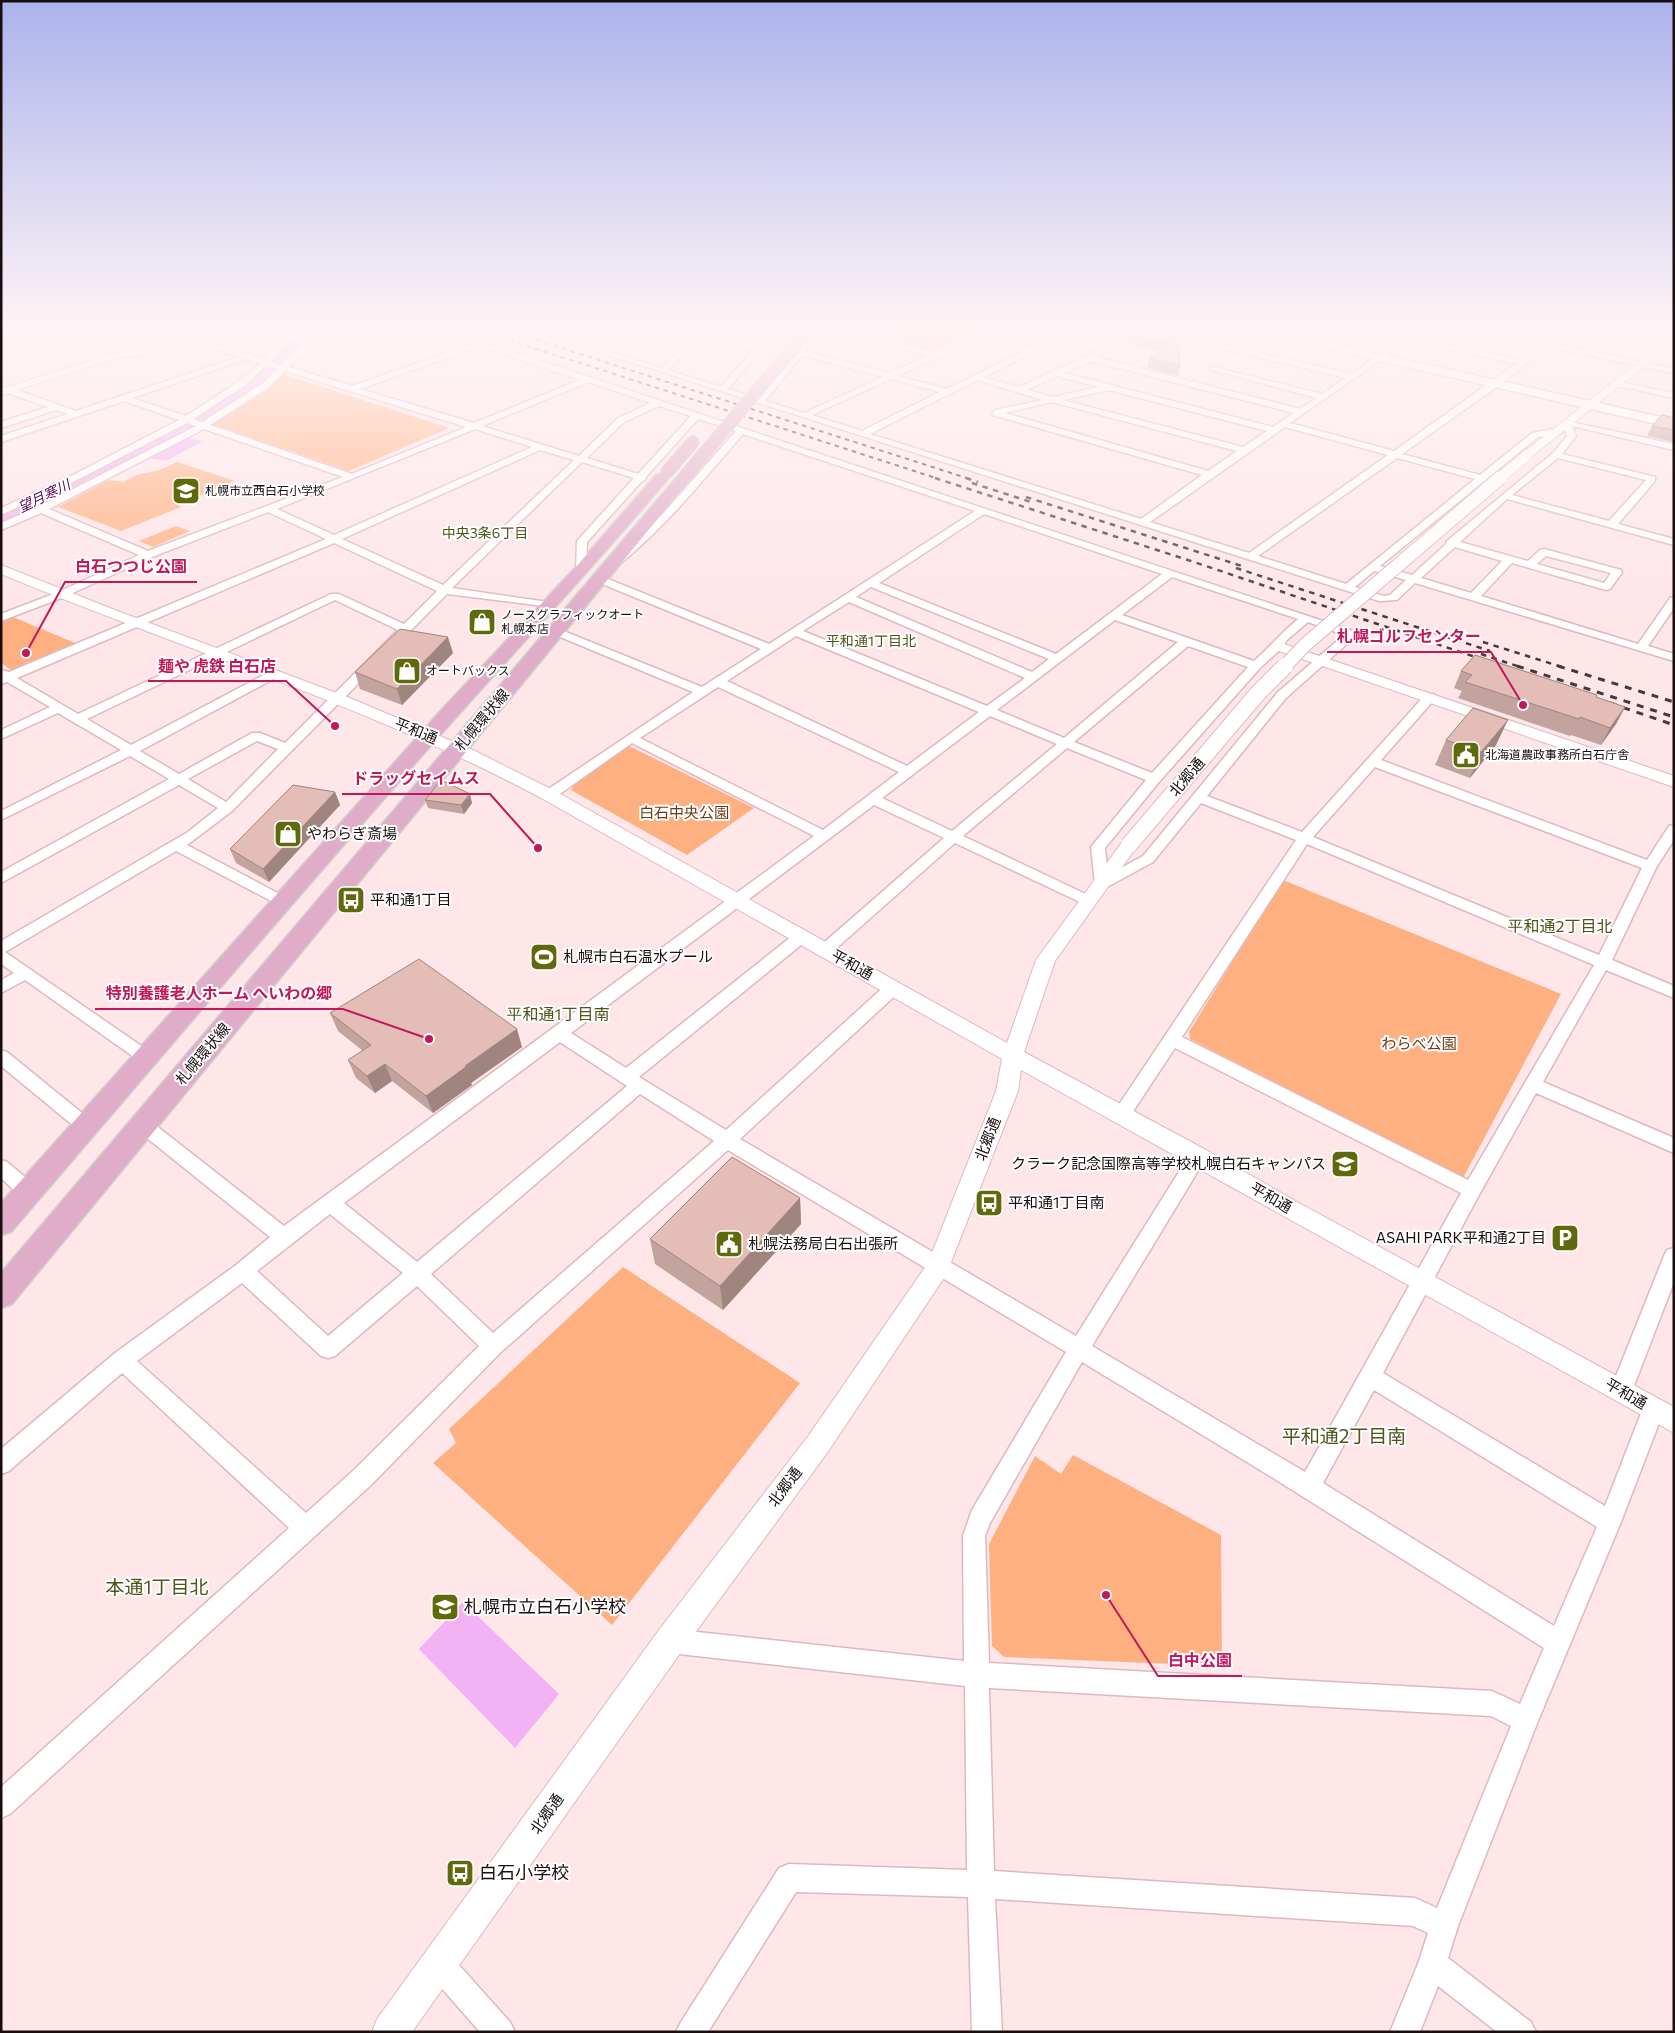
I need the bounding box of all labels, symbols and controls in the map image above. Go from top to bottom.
water label: 望月寒川 [15,475,74,515]
school or university icon: 札幌市立西白石小学校 [171,476,201,506]
place label: 札幌市立西白石小学校 [205,483,325,497]
district label: 中央3条6丁目 [442,524,528,541]
callout: 白石つつじ公園 [65,551,197,582]
text: 白石つつじ公園 [75,556,187,575]
shop icon: ノースグラフィックオート 札幌本店 [467,607,497,637]
place label: ノースグラフィックオート 札幌本店 [501,607,644,635]
callout: 札幌ゴルフセンター [1327,621,1491,652]
text: 札幌ゴルフセンター [1337,626,1481,645]
district label: 平和通1丁目北 [826,632,916,649]
callout: 麺や 虎鉄 白石店 [148,650,286,681]
text: 麺や 虎鉄 白石店 [158,656,276,675]
shop icon: オートバックス [392,656,422,686]
place label: オートバックス [426,663,510,677]
street label: 札幌環状線 [450,685,512,754]
street label: 平和通 [392,713,441,747]
public building icon: 北海道農政事務所白石庁舎 [1451,740,1481,770]
place label: 北海道農政事務所白石庁舎 [1485,747,1629,761]
street label: 北郷通 [1165,753,1208,799]
callout: ドラッグセイムス [342,763,490,794]
text: ドラッグセイムス [352,768,480,787]
park label: 白石中央公園 [639,803,729,821]
shop icon: やわらぎ斎場 [273,819,303,849]
place label: やわらぎ斎場 [307,824,397,842]
bus stop icon: 平和通1丁目 [336,885,366,915]
place label: 平和通1丁目 [370,890,451,908]
district label: 平和通2丁目北 [1508,916,1612,935]
sports icon: 札幌市白石温水プール [529,942,559,972]
street label: 平和通 [828,945,877,983]
place label: 札幌市白石温水プール [563,947,713,965]
callout: 特別養護老人ホーム へいわの郷 [95,978,343,1009]
text: 特別養護老人ホーム へいわの郷 [106,983,332,1002]
district label: 平和通1丁目南 [507,1004,609,1023]
street label: 札幌環状線 [171,1019,233,1088]
park label: わらべ公園 [1381,1034,1457,1052]
street label: 北郷通 [971,1114,1004,1163]
school or university icon: クラーク記念国際高等学校札幌白石キャンパス [1330,1149,1360,1179]
place label: クラーク記念国際高等学校札幌白石キャンパス [1011,1154,1326,1172]
street label: 平和通 [1248,1178,1295,1216]
bus stop icon: 平和通1丁目南 [974,1188,1004,1218]
place label: 平和通1丁目南 [1008,1193,1104,1211]
parking icon: ASAHI PARK平和通2丁目 [1550,1223,1580,1253]
place label: ASAHI PARK平和通2丁目 [1376,1228,1546,1246]
public building icon: 札幌法務局白石出張所 [714,1229,744,1259]
place label: 札幌法務局白石出張所 [748,1234,898,1252]
street label: 平和通 [1603,1374,1650,1412]
district label: 平和通2丁目南 [1282,1424,1406,1447]
street label: 北郷通 [763,1463,805,1510]
district label: 本通1丁目北 [105,1575,209,1598]
school or university icon: 札幌市立白石小学校 [430,1592,460,1622]
place label: 札幌市立白石小学校 [464,1595,626,1617]
callout: 白中公園 [1158,1645,1242,1676]
text: 白中公園 [1168,1650,1232,1669]
street label: 北郷通 [526,1790,566,1837]
bus stop icon: 白石小学校 [445,1858,475,1888]
place label: 白石小学校 [479,1861,569,1883]

